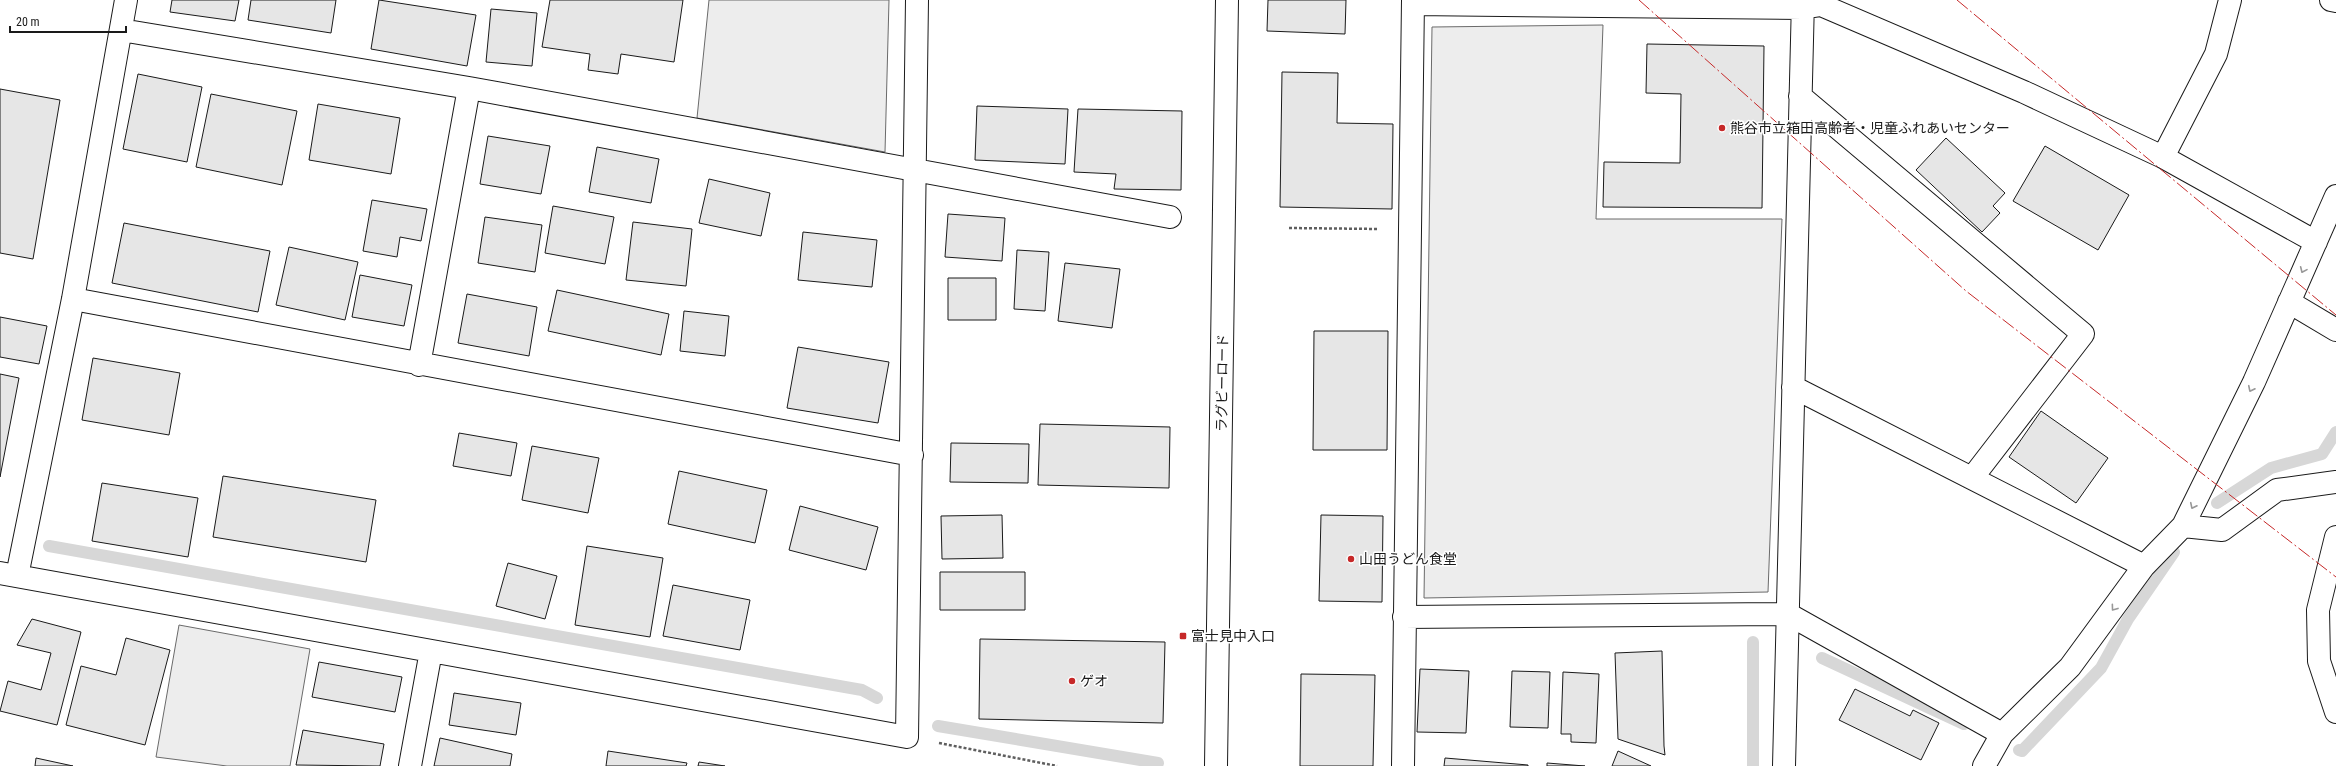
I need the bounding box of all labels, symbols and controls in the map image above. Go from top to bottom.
scale bar [10,8,126,34]
text: 20 m [16,15,40,29]
place label: 熊谷市立箱田高齢者・児童ふれあいセンター [1730,120,2010,136]
marker: 熊谷市立箱田高齢者・児童ふれあいセンター [1717,123,1727,133]
one-way arrow [2300,266,2308,274]
street label: ラグビーロード [1213,334,1231,432]
one-way arrow [2248,385,2255,392]
one-way arrow [2190,501,2198,509]
place label: 山田うどん食堂 [1359,551,1457,567]
marker: 山田うどん食堂 [1346,554,1356,564]
one-way arrow [2111,603,2118,610]
place label: 富士見中入口 [1191,628,1275,644]
marker: 富士見中入口 [1178,631,1188,641]
place label: ゲオ [1080,673,1108,689]
marker: ゲオ [1067,676,1077,686]

